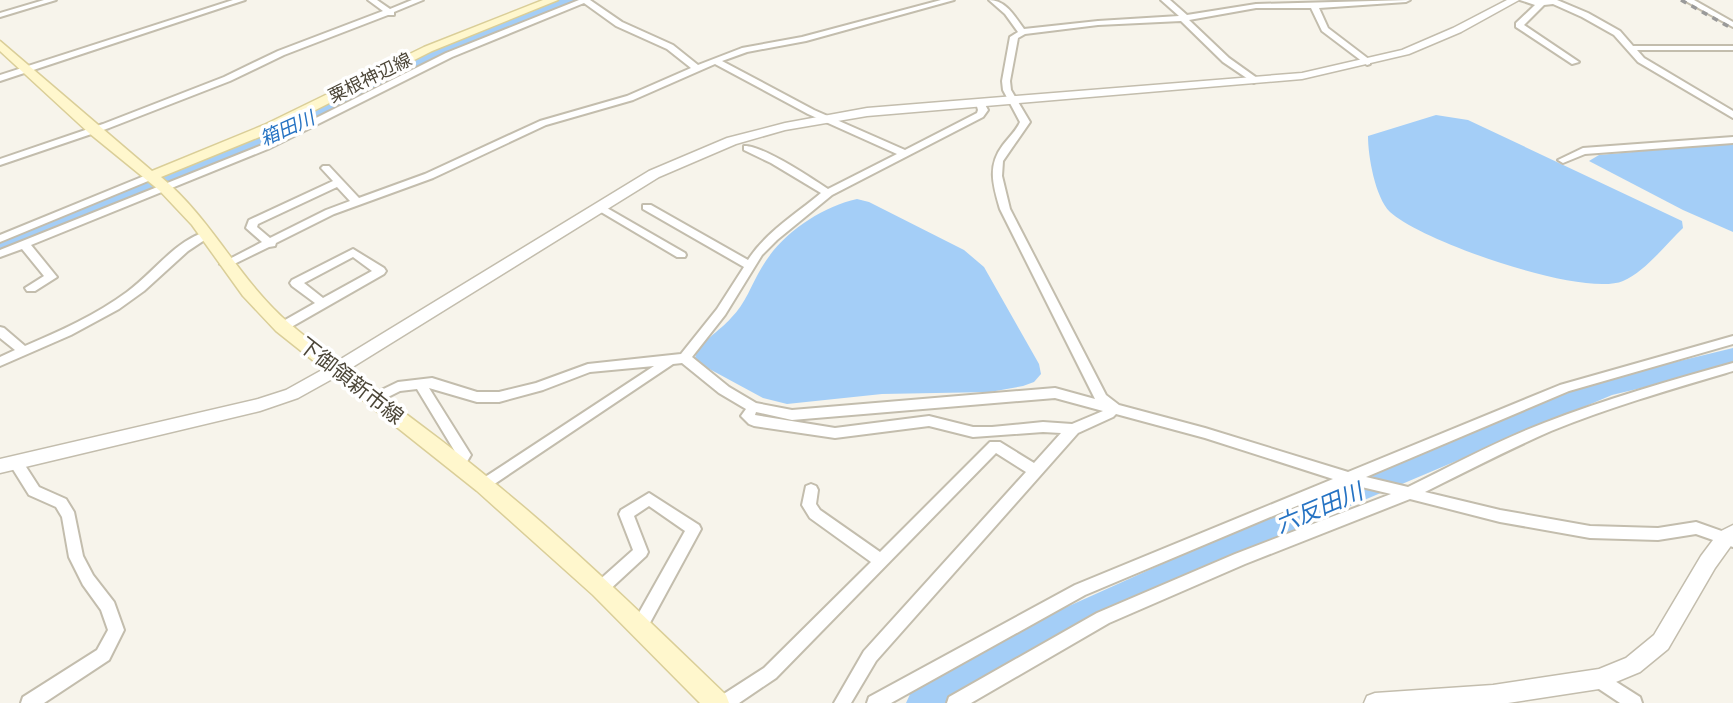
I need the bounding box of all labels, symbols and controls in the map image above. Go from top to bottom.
street label: 粟根神辺線 [325,48,415,107]
water label: 箱田川 [256,106,320,151]
street label: 下御領新市線 [294,333,408,429]
water label: 六反田川 [1272,477,1370,539]

